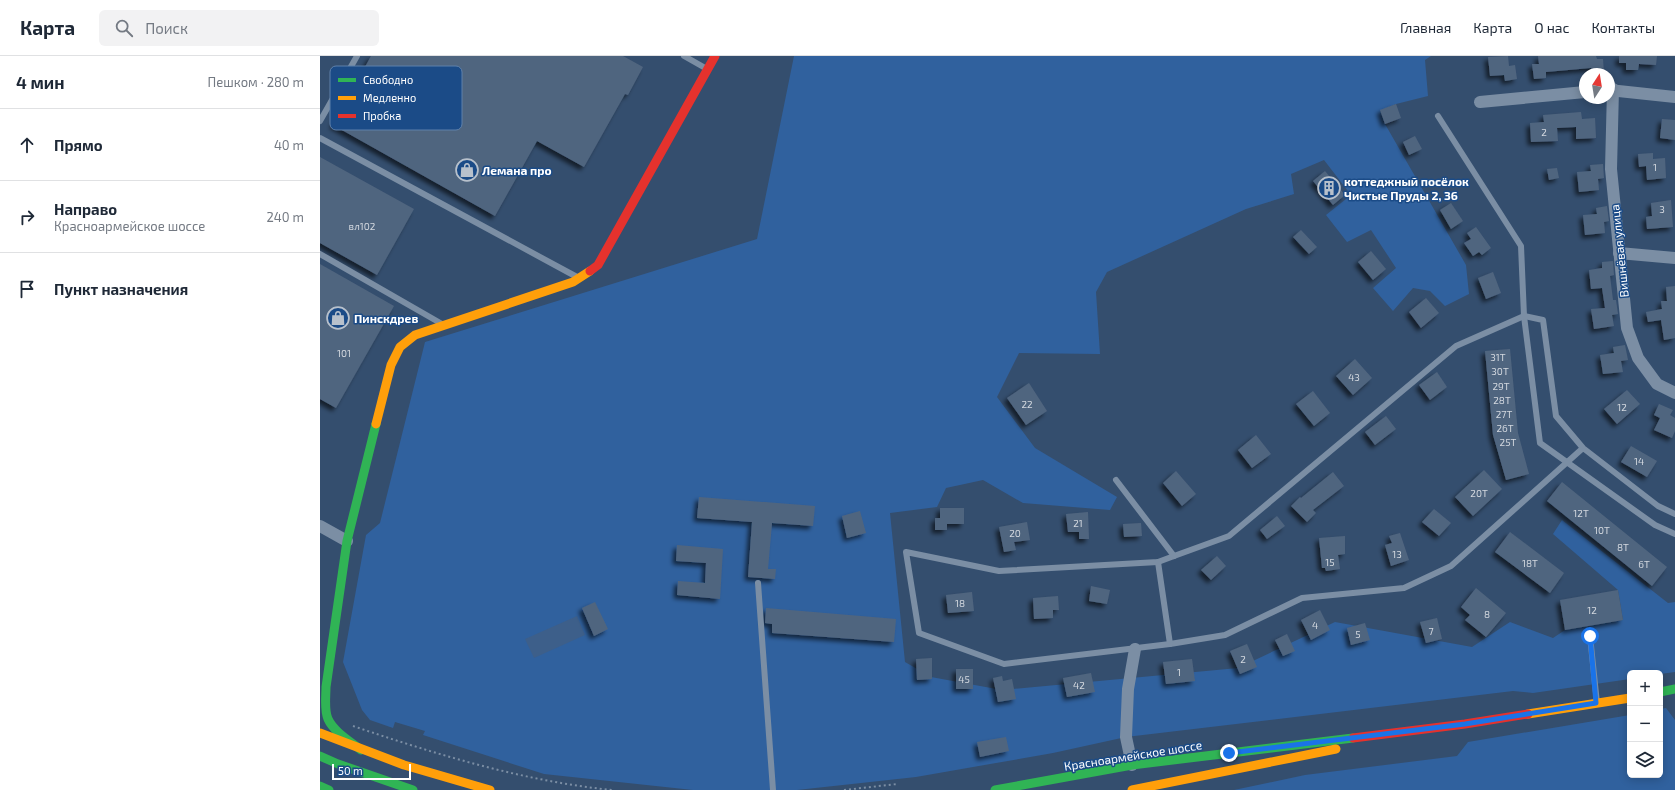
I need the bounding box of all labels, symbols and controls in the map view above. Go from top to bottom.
search box [99,10,379,46]
text: Карта [20,16,75,39]
icon: search [113,17,135,39]
text: Поиск [145,19,188,37]
text: Главная [1400,19,1451,36]
text: Карта [1473,19,1512,36]
text: О нас [1534,19,1570,36]
text: Контакты [1592,19,1655,36]
legend [330,66,462,130]
north arrow [1579,68,1615,104]
text: 4 мин [16,72,65,92]
text: Свободно [363,73,413,86]
text: Пешком · 280 m [208,74,304,90]
text: Медленно [363,91,416,104]
text: Пробка [363,109,401,122]
house number: 2 [1541,126,1547,138]
icon: ahead [16,134,38,156]
text: Прямо [54,136,103,154]
text: 40 m [274,137,304,153]
shop icon: Лемана про [454,157,480,183]
house number: 1 [1653,161,1657,173]
place label: Лемана про [482,163,551,177]
place label: коттеджный посёлок Чистые Пруды 2, 36 [1344,174,1469,202]
building icon: коттеджный посёлок Чистые Пруды 2, 36 [1316,175,1342,201]
text: Направо [54,200,117,218]
house number: 3 [1659,203,1665,215]
street label: Вишнёвая улица [1607,204,1632,298]
icon: right [16,206,38,228]
text: 240 m [267,209,304,225]
text: Красноармейское шоссе [54,218,205,234]
house number: вл102 [349,220,376,232]
icon: arrive [16,278,38,300]
text: Пункт назначения [54,280,188,298]
shop icon: Пинскдрев [325,305,351,331]
place label: Пинскдрев [354,311,418,325]
house number: 101 [337,347,351,359]
house number: 31Т [1490,351,1506,363]
house number: 30Т [1491,365,1509,377]
house number: 43 [1348,371,1360,383]
house number: 29Т [1492,380,1510,392]
house number: 28Т [1493,394,1511,406]
house number: 22 [1021,398,1033,410]
house number: 12 [1617,401,1627,413]
house number: 27Т [1496,408,1512,420]
house number: 26Т [1496,422,1514,434]
house number: 25Т [1500,436,1517,448]
house number: 14 [1634,455,1644,467]
house number: 20Т [1470,487,1488,499]
house number: 12Т [1573,507,1589,519]
house number: 21 [1073,517,1083,529]
house number: 10Т [1594,524,1610,536]
house number: 20 [1009,527,1021,539]
house number: 8Т [1617,541,1629,553]
house number: 13 [1392,548,1402,560]
house number: 15 [1325,556,1335,568]
house number: 18Т [1522,557,1538,569]
house number: 6Т [1638,558,1650,570]
house number: 18 [955,597,965,609]
house number: 12 [1587,604,1597,616]
house number: 8 [1484,608,1490,620]
house number: 4 [1312,619,1318,631]
house number: 7 [1428,625,1434,637]
route start [1581,627,1599,645]
house number: 5 [1355,628,1361,640]
house number: 2 [1240,653,1246,665]
house number: 1 [1177,666,1181,678]
map controls [1627,670,1663,778]
button: + [1627,670,1663,706]
house number: 45 [958,673,970,685]
house number: 42 [1073,679,1085,691]
button: − [1627,706,1663,742]
street label: Красноармейское шоссе [1063,737,1203,773]
button: layers [1627,742,1663,778]
route end [1220,744,1238,762]
scale bar [332,762,411,781]
text: 50 m [338,764,363,777]

